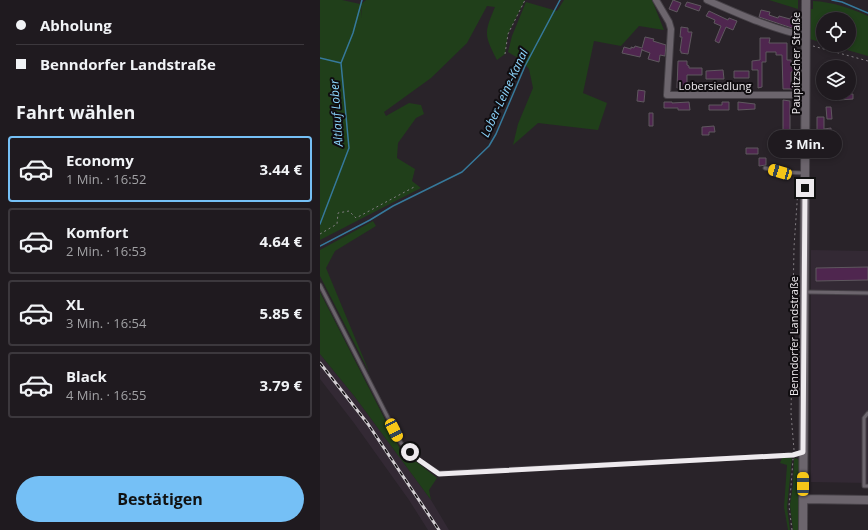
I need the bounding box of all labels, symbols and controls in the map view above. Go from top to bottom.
street label: Paupitzscher Straße [788,12,803,114]
map controls [816,12,856,100]
button: locate [816,12,856,52]
text: Abholung [40,15,112,35]
water label: Lober-Leine-Kanal [476,45,532,140]
text: Benndorfer Landstraße [40,54,216,74]
button: layers [816,60,856,100]
water label: Altlauf Lober [325,78,347,148]
street label: Lobersiedlung [679,78,751,93]
text: Fahrt wählen [16,100,135,124]
callout: 3 Min. [768,130,842,158]
text: 3 Min. [785,135,825,153]
text: Economy [66,150,134,170]
icon: car [18,151,54,187]
text: 3.44 € [260,159,302,179]
car [767,163,793,181]
text: 1 Min. · 16:52 [66,170,147,188]
route end [796,179,814,197]
text: Komfort [66,222,128,242]
icon: car [18,223,54,259]
text: 4.64 € [260,231,302,251]
text: 2 Min. · 16:53 [66,242,147,260]
street label: Benndorfer Landstraße [786,276,801,396]
text: XL [66,294,84,314]
icon: car [18,295,54,331]
text: 5.85 € [260,303,302,323]
text: 3 Min. · 16:54 [66,314,147,332]
text: Black [66,366,107,386]
icon: car [18,367,54,403]
text: 3.79 € [260,375,302,395]
text: 4 Min. · 16:55 [66,386,147,404]
car [383,417,405,443]
route start [401,443,419,461]
car [797,472,809,496]
button: Bestätigen [16,476,304,522]

